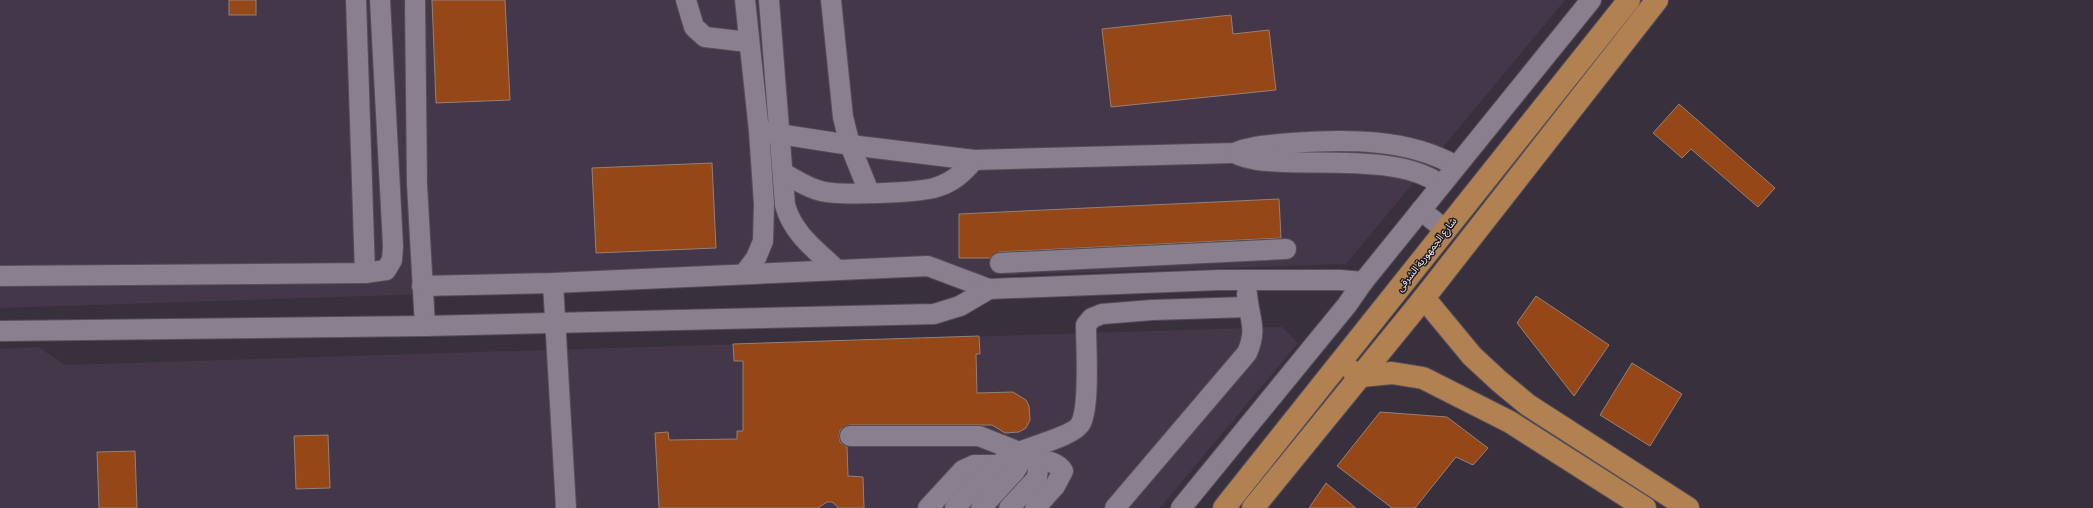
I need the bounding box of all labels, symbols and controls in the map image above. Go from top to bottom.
street label: شارع الجمهورية الشرقى [1392,213,1460,295]

